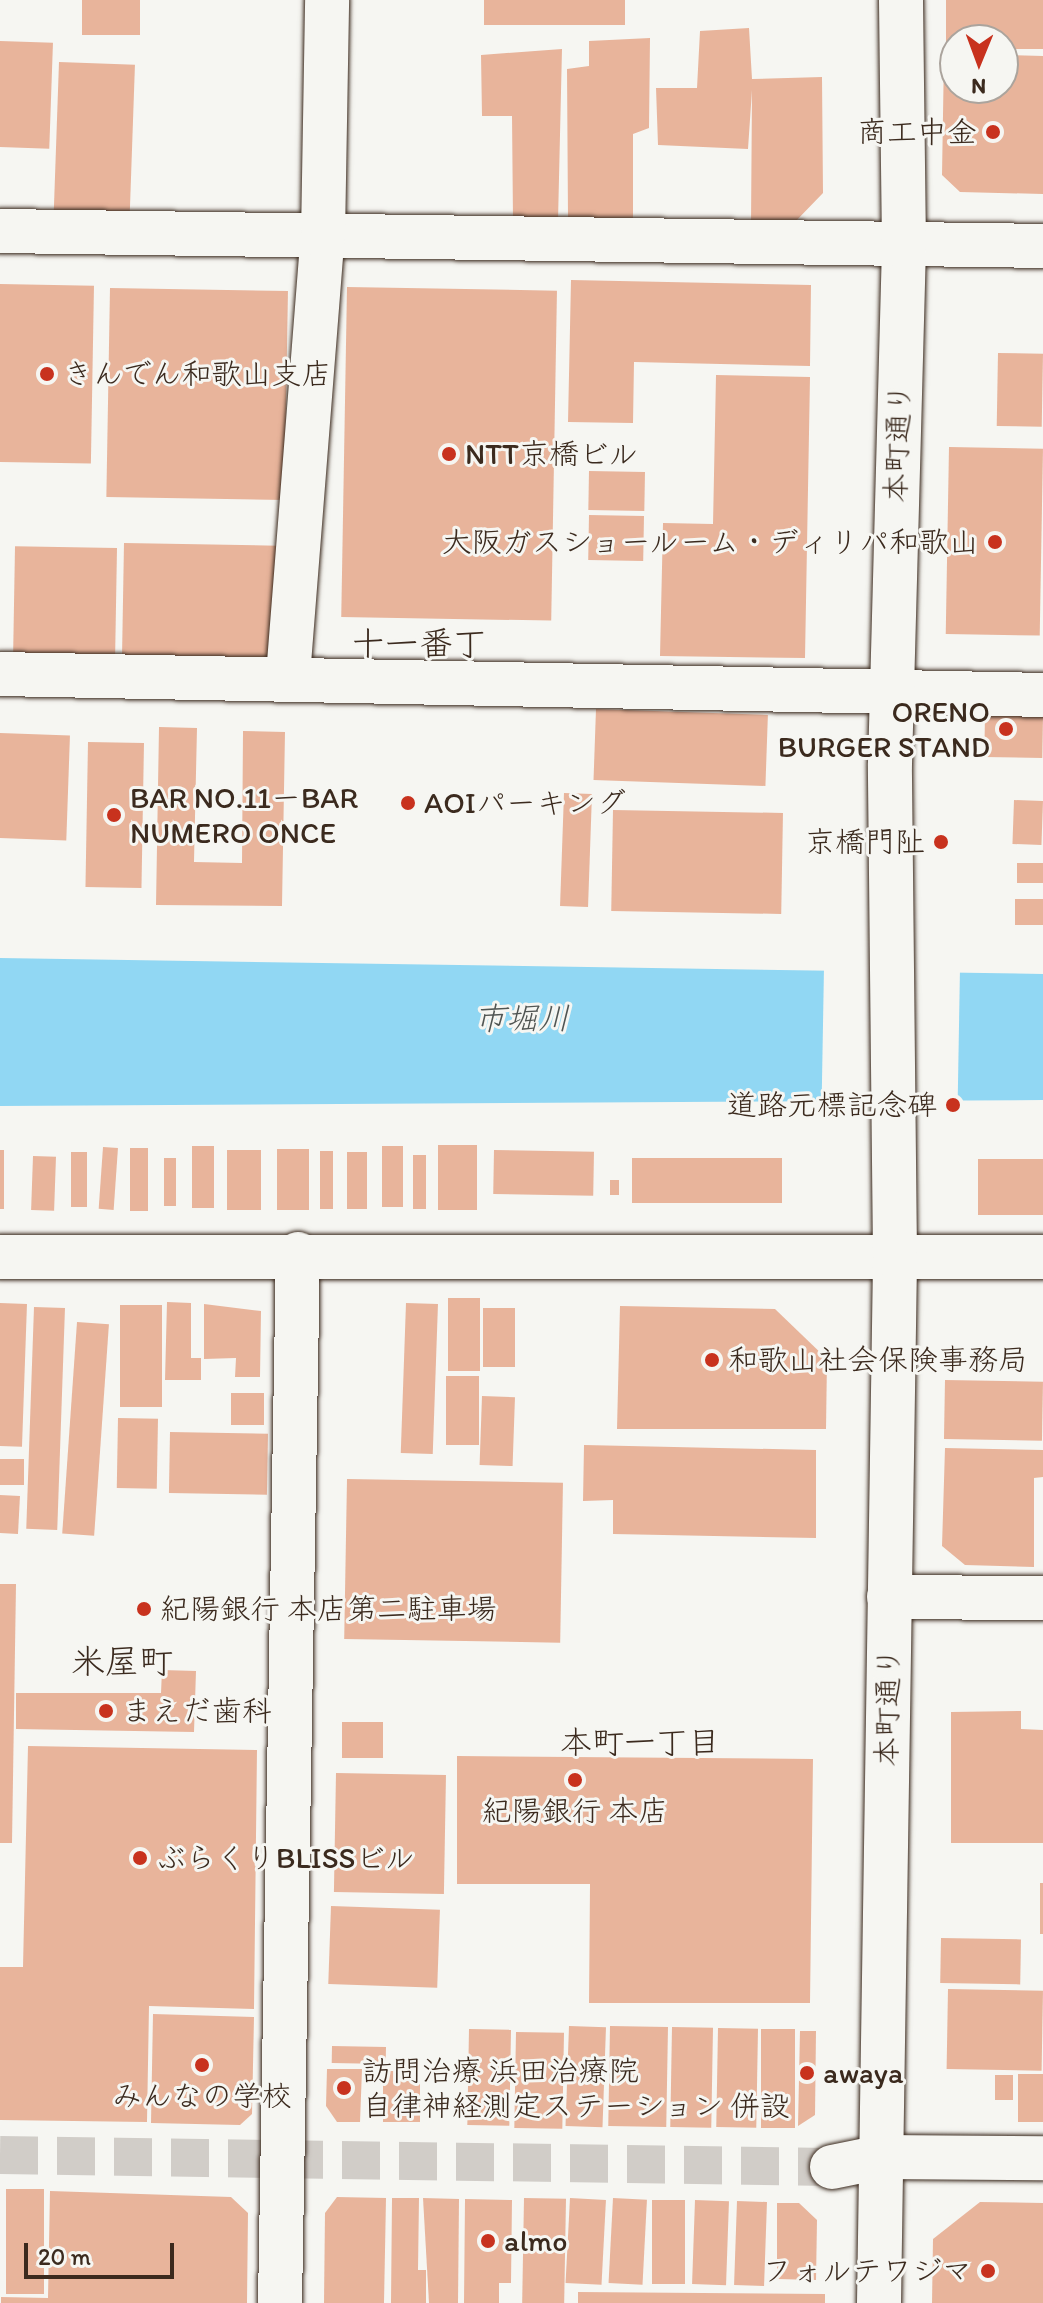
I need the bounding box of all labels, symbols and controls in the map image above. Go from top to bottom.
north arrow [939,24,1019,104]
text: N [971,73,986,100]
place label: 商工中金 [857,114,977,150]
marker: 商工中金 [984,123,1002,141]
place label: きんでん和歌山支店 [63,356,333,392]
marker: きんでん和歌山支店 [38,365,56,383]
street label: 本町通り [878,382,918,504]
place label: NTT京橋ビル [465,436,639,472]
marker: NTT京橋ビル [440,445,458,463]
place label: 大阪ガスショールーム・ディリパ和歌山 [438,524,979,560]
marker: 大阪ガスショールーム・ディリパ和歌山 [986,533,1004,551]
district label: 十一番丁 [351,624,487,664]
place label: ORENO BURGER STAND [777,694,990,764]
marker: ORENO BURGER STAND [997,720,1015,738]
place label: BAR NO.11ーBAR NUMERO ONCE [130,780,358,850]
place label: AOIパーキング [424,785,626,821]
marker: AOIパーキング [399,794,417,812]
marker: BAR NO.11ーBAR NUMERO ONCE [105,806,123,824]
place label: 京橋門阯 [805,824,925,860]
marker: 京橋門阯 [932,833,950,851]
water label: 市堀川 [474,999,570,1037]
place label: 道路元標記念碑 [727,1087,937,1123]
marker: 道路元標記念碑 [944,1096,962,1114]
place label: 和歌山社会保険事務局 [728,1342,1028,1378]
marker: 和歌山社会保険事務局 [703,1351,721,1369]
place label: 紀陽銀行 本店第二駐車場 [160,1591,497,1627]
marker: 紀陽銀行 本店第二駐車場 [135,1600,153,1618]
district label: 米屋町 [71,1642,173,1682]
street label: 本町通り [869,1647,907,1767]
place label: まえだ歯科 [122,1693,272,1729]
marker: まえだ歯科 [97,1702,115,1720]
district label: 本町一丁目 [560,1723,720,1761]
marker: 紀陽銀行 本店 [566,1771,584,1789]
place label: 紀陽銀行 本店 [482,1793,668,1829]
place label: ぶらくりBLISSビル [156,1840,415,1876]
marker: ぶらくりBLISSビル [131,1849,149,1867]
place label: 訪問治療 浜田治療院 自律神経測定ステーション 併設 [362,2053,789,2124]
place label: awaya [823,2055,903,2091]
marker: みんなの学校 [193,2056,211,2074]
marker: awaya [798,2064,816,2082]
marker: 訪問治療 浜田治療院 自律神経測定ステーション 併設 [333,2077,355,2099]
place label: みんなの学校 [112,2078,292,2114]
place label: almo [504,2223,568,2259]
scale bar [28,2227,178,2277]
marker: almo [479,2232,497,2250]
text: 20 m [38,2242,91,2271]
place label: フォルテワジマ [762,2253,972,2289]
marker: フォルテワジマ [979,2262,997,2280]

